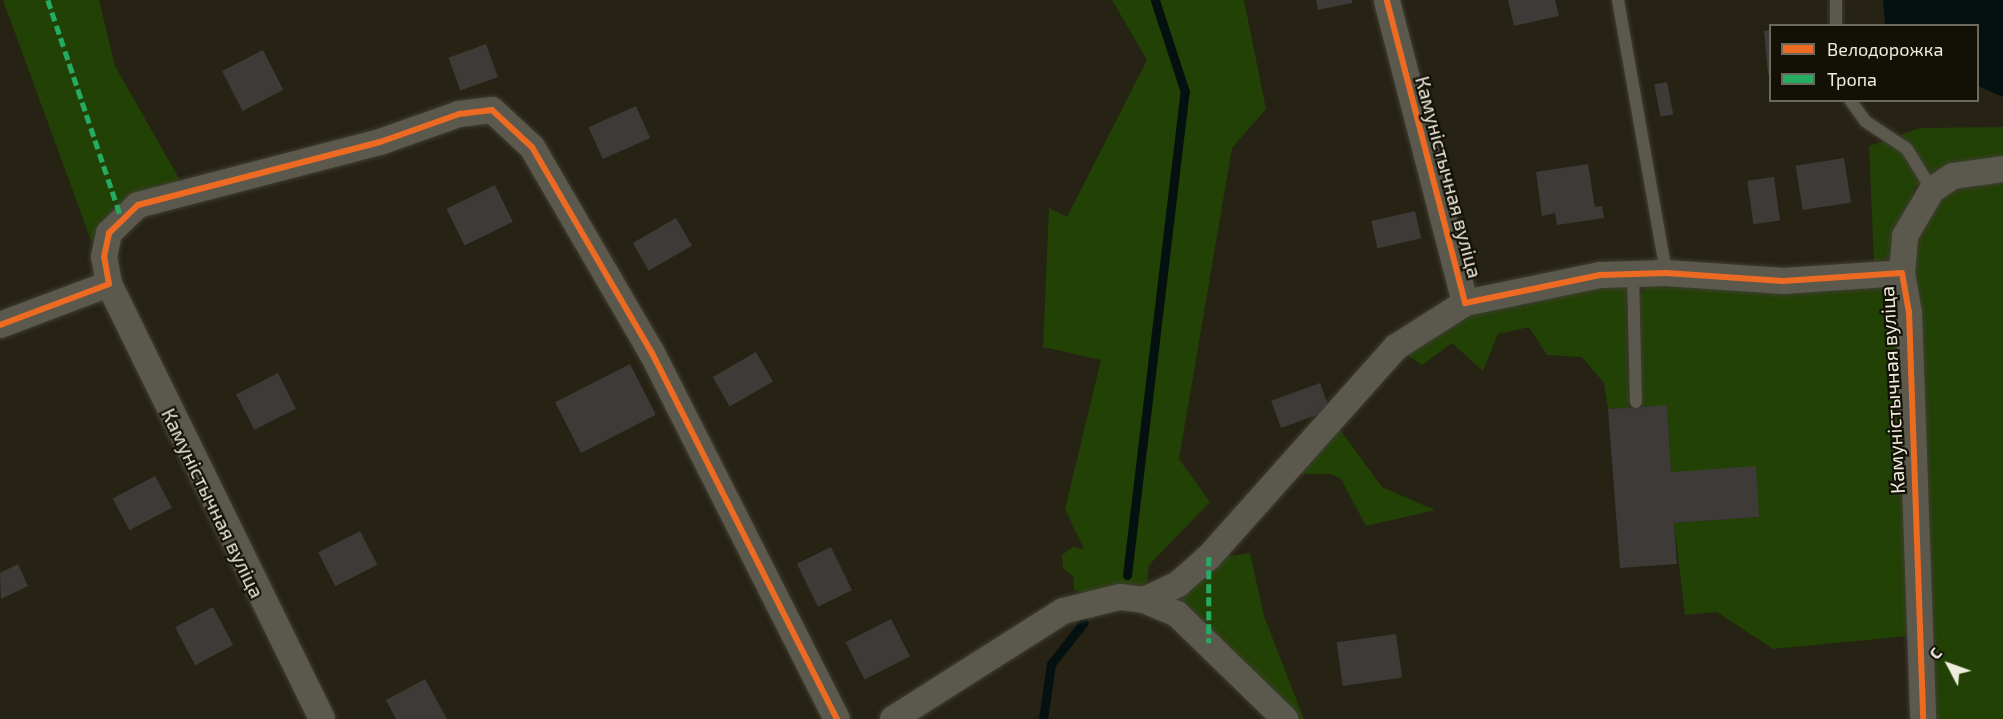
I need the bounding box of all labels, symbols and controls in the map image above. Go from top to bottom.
legend [1769,24,1979,102]
text: Велодорожка [1827,38,1943,60]
text: Тропа [1827,68,1877,90]
street label: Камуністычная вуліца [1410,73,1488,281]
street label: Камуністычная вуліца [1875,285,1909,495]
street label: Камуністычная вуліца [157,404,269,602]
north arrow [1919,635,1979,695]
text: С [1925,643,1945,663]

